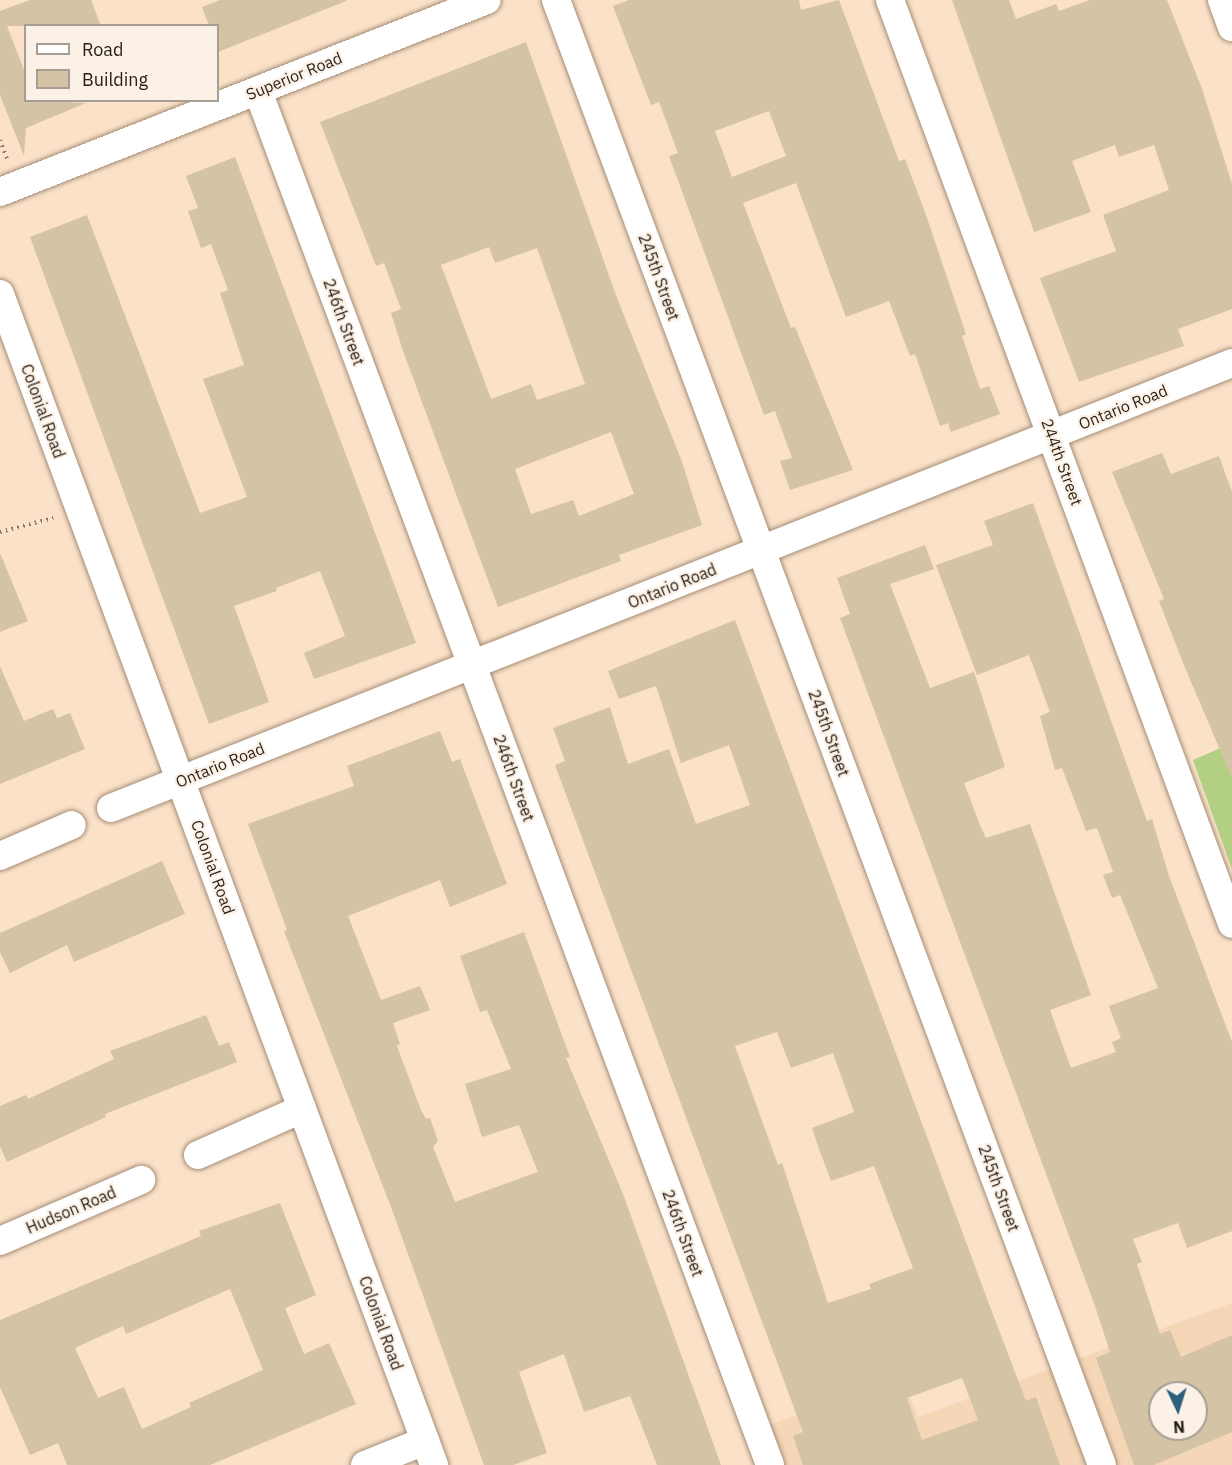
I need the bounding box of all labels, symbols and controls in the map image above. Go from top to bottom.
legend [24,24,219,102]
text: Road [82,38,123,61]
street label: Superior Road [243,48,345,104]
text: Building [82,68,148,91]
street label: 245th Street [634,231,684,323]
street label: 246th Street [319,276,369,368]
street label: Colonial Road [17,361,69,461]
street label: Ontario Road [1076,380,1170,434]
street label: 244th Street [1037,416,1087,508]
street label: Ontario Road [625,559,719,613]
street label: 245th Street [804,687,854,779]
street label: 246th Street [489,732,539,824]
street label: Ontario Road [173,738,267,792]
street label: Colonial Road [187,817,239,917]
street label: 245th Street [974,1142,1024,1234]
street label: Hudson Road [23,1182,119,1238]
street label: 246th Street [658,1187,708,1279]
street label: Colonial Road [355,1273,407,1373]
north arrow [1148,1381,1208,1441]
text: N [1173,1417,1186,1437]

